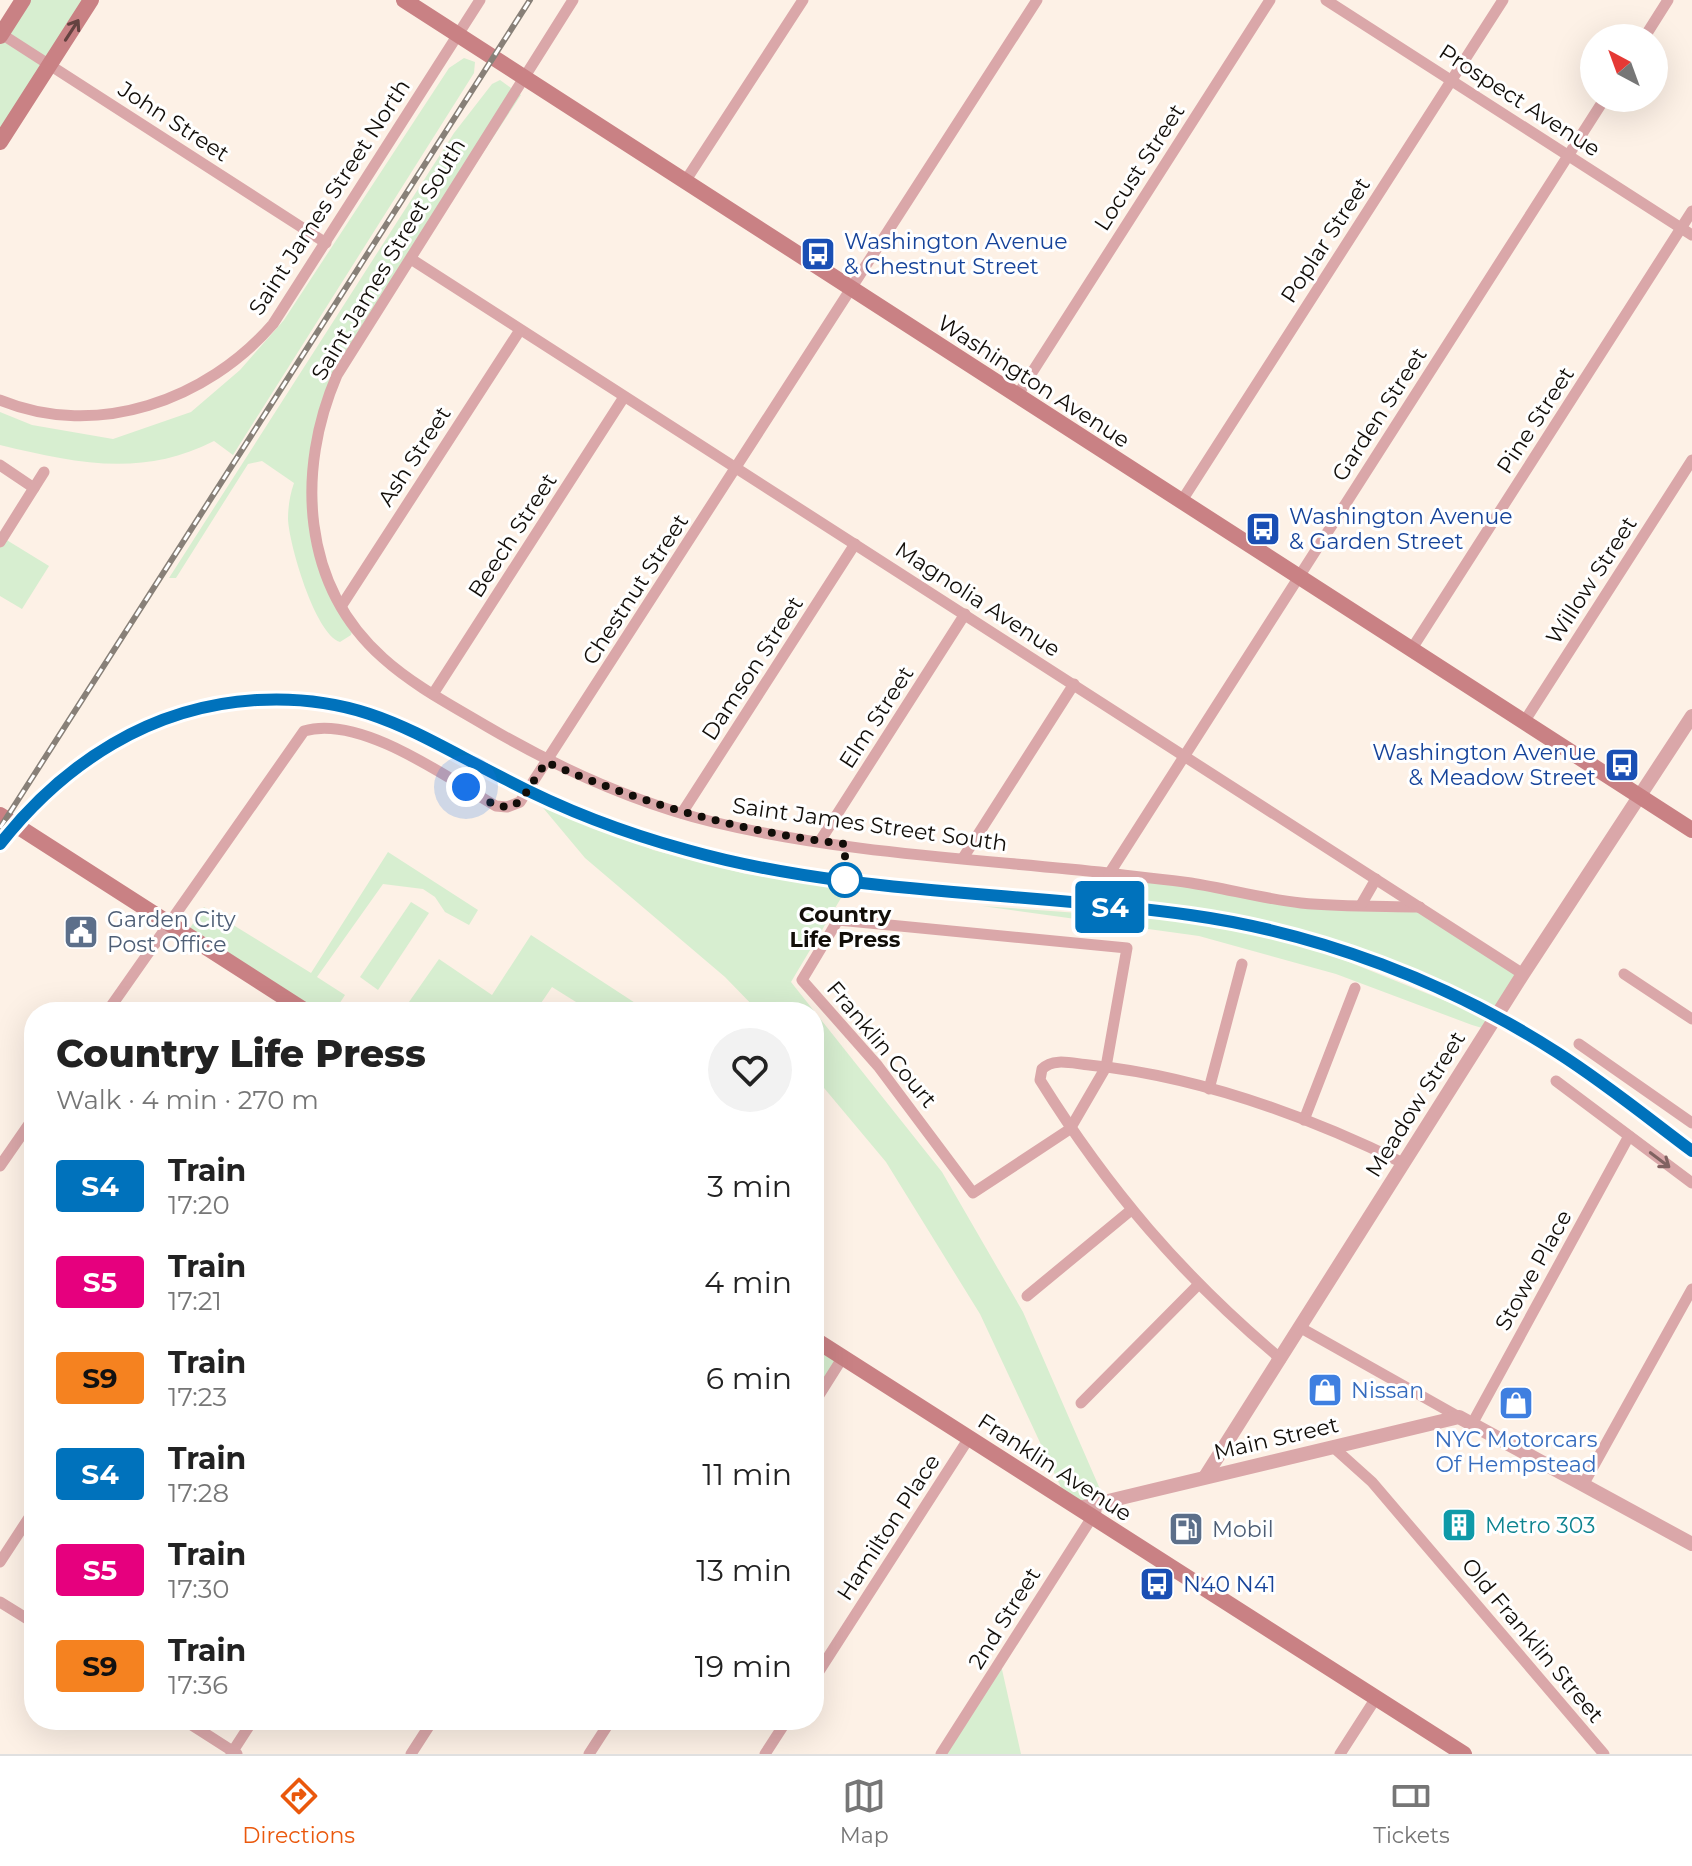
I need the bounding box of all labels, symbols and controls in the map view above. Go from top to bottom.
one-way arrow [64,19,81,41]
north arrow [1580,24,1668,112]
map controls [1580,24,1668,112]
street label: Prospect Avenue [1434,38,1605,163]
street label: Saint James Street North [243,74,416,320]
street label: John Street [112,75,234,167]
street label: Locust Street [1088,99,1190,236]
street label: Saint James Street South [305,133,471,385]
street label: Poplar Street [1275,172,1376,308]
place label: Washington Avenue & Chestnut Street [844,228,1068,280]
bus stop icon: Washington Avenue & Chestnut Street [799,235,837,273]
street label: Washington Avenue [933,309,1135,454]
street label: Garden Street [1326,342,1433,486]
street label: Pine Street [1491,362,1580,479]
street label: Ash Street [372,401,457,511]
street label: Beech Street [462,468,563,602]
place label: Washington Avenue & Garden Street [1289,503,1513,555]
street label: Chestnut Street [577,509,694,670]
bus stop icon: Washington Avenue & Garden Street [1244,510,1282,548]
street label: Willow Street [1540,511,1643,649]
street label: Magnolia Avenue [890,536,1065,663]
street label: Damson Street [696,591,809,745]
street label: Elm Street [833,661,919,773]
place label: Washington Avenue & Meadow Street [1372,739,1596,791]
bus stop icon: Washington Avenue & Meadow Street [1603,746,1641,784]
your location [446,767,486,807]
street label: Saint James Street South [731,792,1009,857]
marker: Country Life Press [828,863,862,897]
line badge: S4 [1074,881,1146,933]
text: S4 [1091,890,1129,924]
place label: Country Life Press [790,901,901,953]
place label: Garden City Post Office [107,906,236,958]
public building icon: Garden City Post Office [62,913,100,951]
street label: Franklin Court [821,976,942,1113]
street label: Meadow Street [1360,1026,1471,1182]
button: heart [708,1028,792,1112]
text: Country Life Press [56,1030,426,1077]
text: Walk · 4 min · 270 m [56,1084,319,1116]
one-way arrow [1649,1151,1671,1168]
text: Train [168,1152,246,1189]
text: 3 min [707,1168,792,1205]
text: S4 [81,1169,119,1203]
text: 17:20 [168,1189,230,1221]
street label: Stowe Place [1489,1205,1578,1335]
text: Train [168,1248,246,1285]
text: 4 min [704,1264,792,1301]
text: S5 [83,1265,117,1299]
text: 17:21 [168,1285,222,1317]
text: Train [168,1344,246,1381]
text: 6 min [706,1360,792,1397]
text: S9 [82,1361,118,1395]
shop icon: Nissan [1306,1371,1344,1409]
place label: Nissan [1351,1377,1424,1404]
text: 17:23 [168,1381,227,1413]
shop icon: NYC Motorcars Of Hempstead [1497,1384,1535,1422]
street label: Franklin Avenue [973,1408,1137,1527]
street label: Main Street [1211,1411,1341,1466]
place label: NYC Motorcars Of Hempstead [1435,1426,1598,1478]
text: Train [168,1440,246,1477]
street label: Hamilton Place [831,1449,946,1605]
text: 11 min [702,1456,792,1493]
text: S4 [81,1457,119,1491]
text: 17:28 [168,1477,229,1509]
building icon: Metro 303 [1440,1506,1478,1544]
fuel station icon: Mobil [1167,1510,1205,1548]
place label: Metro 303 [1485,1512,1596,1539]
place label: Mobil [1212,1516,1274,1543]
text: Train [168,1536,246,1573]
text: 13 min [696,1552,792,1589]
street label: Old Franklin Street [1456,1552,1609,1728]
text: S5 [83,1553,117,1587]
street label: 2nd Street [963,1562,1046,1674]
bus stop icon: N40 N41 [1138,1565,1176,1603]
place label: N40 N41 [1183,1571,1276,1598]
text: 17:30 [168,1573,230,1605]
text: Train [168,1632,246,1669]
text: 19 min [695,1648,792,1685]
text: S9 [82,1649,118,1683]
text: 17:36 [168,1669,228,1701]
tab: Directions [242,1774,355,1849]
tab: Map [840,1774,889,1849]
tab: Tickets [1373,1774,1450,1849]

